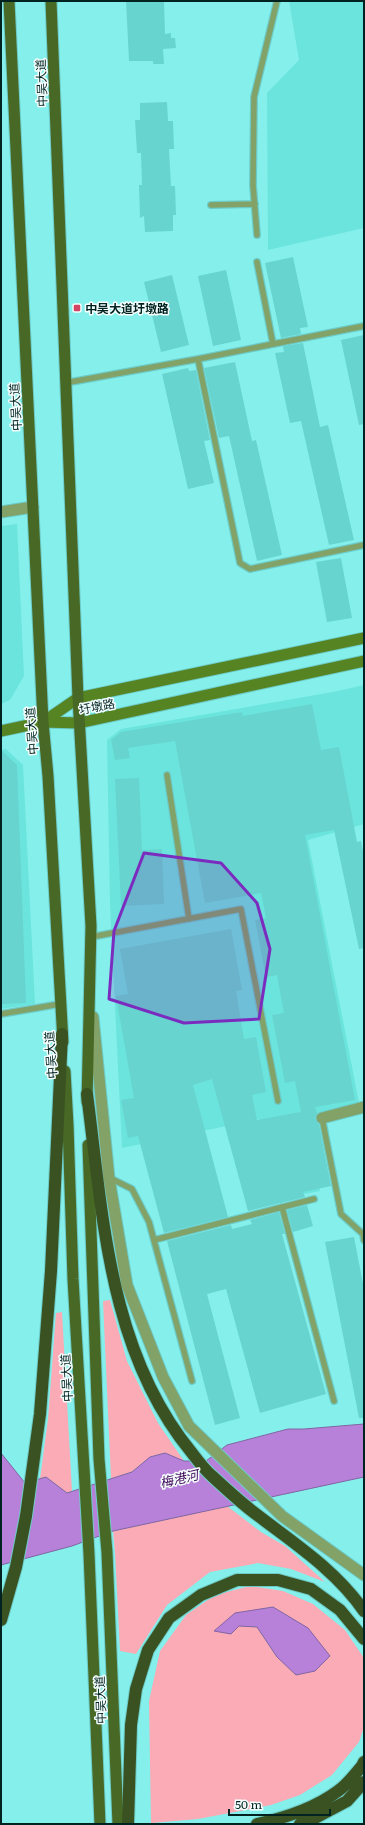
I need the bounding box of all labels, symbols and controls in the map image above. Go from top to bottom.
street label: 中吴大道 [31,59,51,107]
place label: 中吴大道圩墩路 [85,299,169,317]
marker: 中吴大道圩墩路 [72,303,82,313]
street label: 中吴大道 [5,383,25,431]
street label: 圩墩路 [78,694,116,718]
street label: 中吴大道 [20,706,42,756]
street label: 中吴大道 [39,1030,61,1080]
street label: 中吴大道 [56,1354,76,1402]
water label: 梅港河 [158,1464,203,1492]
street label: 中吴大道 [90,1676,110,1724]
scale bar [229,1791,330,1817]
text: 50 m [235,1795,262,1813]

